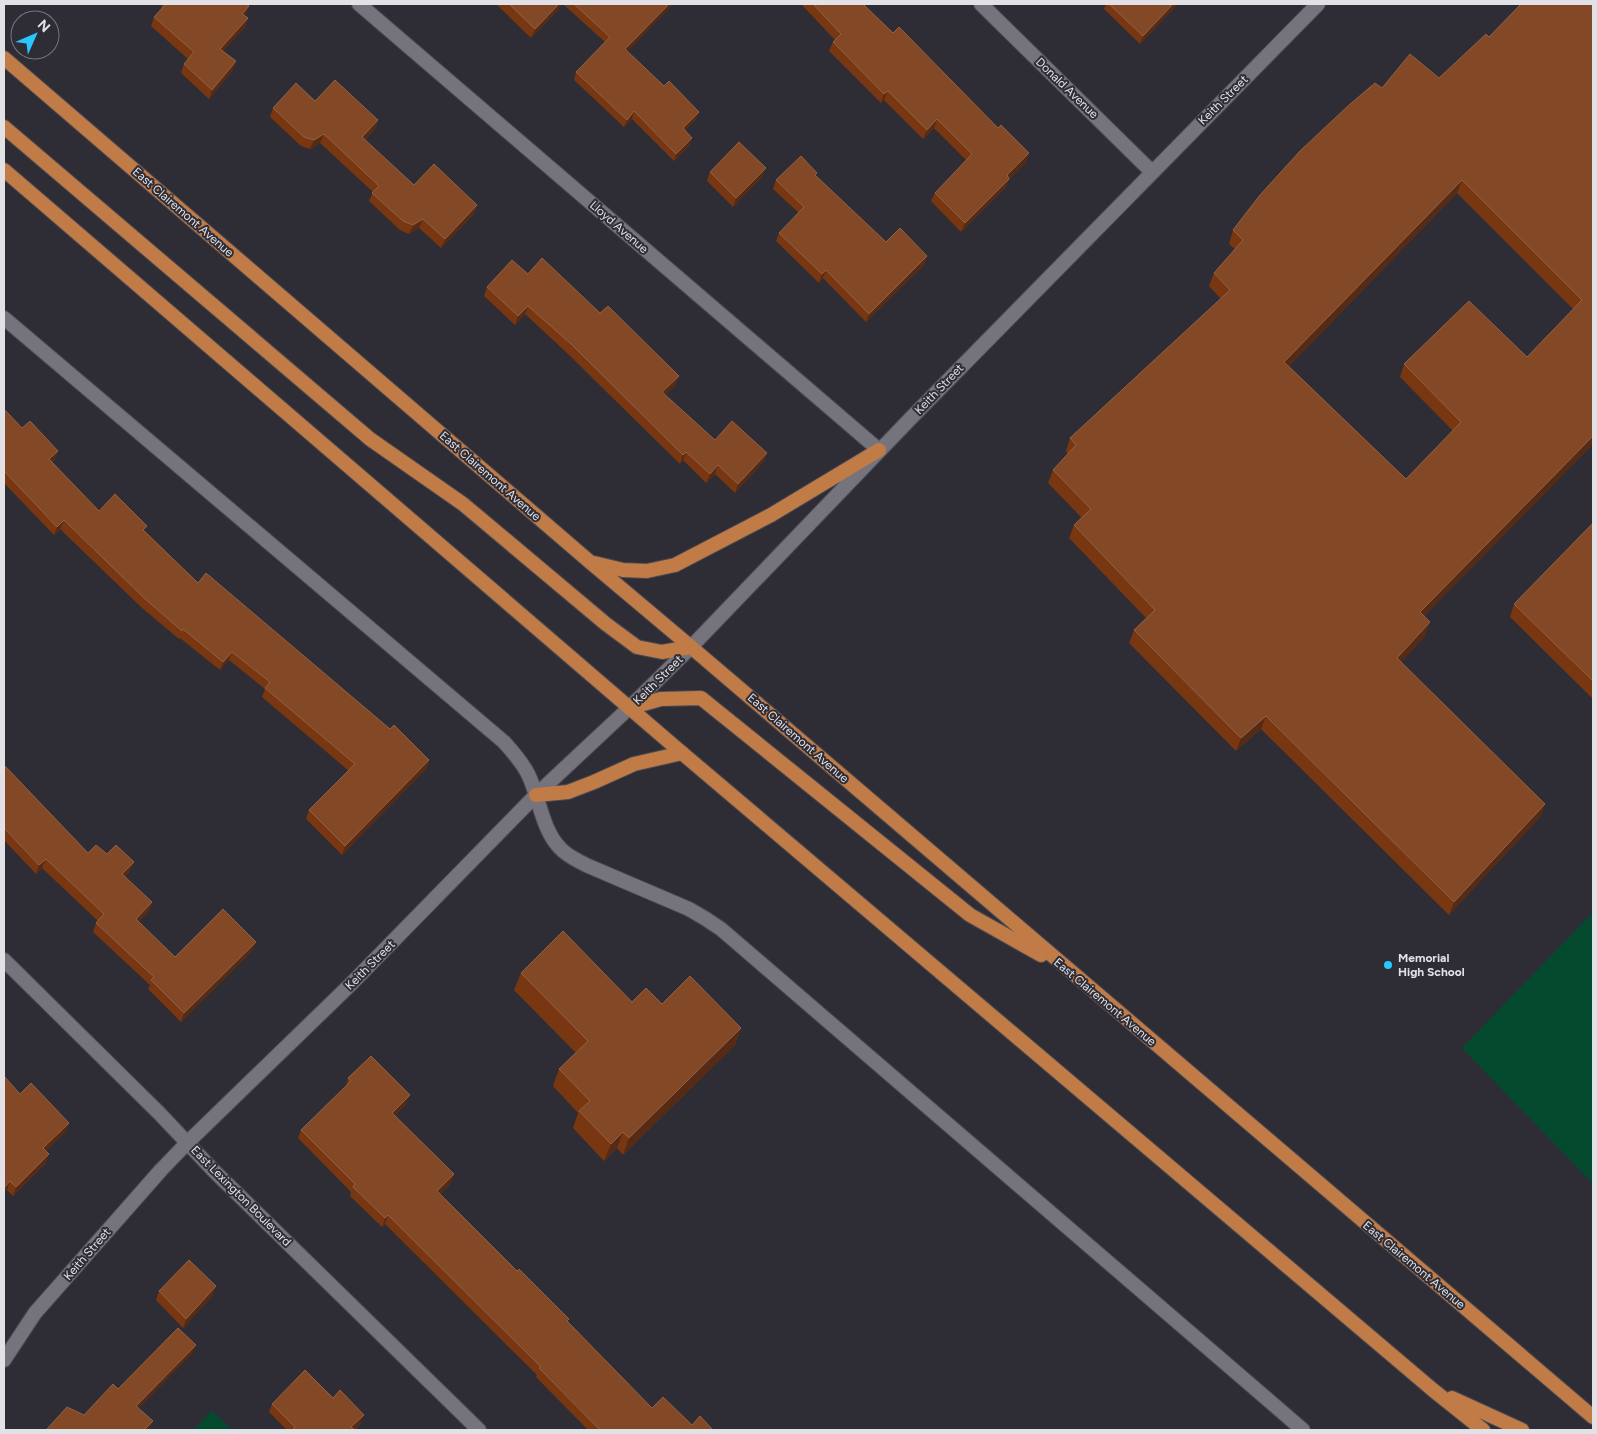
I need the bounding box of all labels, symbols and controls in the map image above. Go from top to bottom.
north arrow [10,10,60,60]
text: N [34,16,54,36]
street label: Donald Avenue [1033,55,1101,122]
street label: Keith Street [1195,72,1251,128]
street label: East Clairemont Avenue [130,164,237,260]
street label: Lloyd Avenue [587,198,651,256]
street label: Keith Street [912,361,967,417]
street label: East Clairemont Avenue [437,428,544,524]
street label: Keith Street [630,652,686,708]
street label: East Clairemont Avenue [745,690,852,786]
street label: Keith Street [342,937,398,993]
place label: Memorial High School [1398,951,1465,979]
street label: East Clairemont Avenue [1051,955,1159,1049]
marker: Memorial High School [1382,959,1394,971]
street label: East Lexington Boulevard [188,1143,294,1249]
street label: East Clairemont Avenue [1360,1218,1468,1312]
street label: Keith Street [61,1225,114,1283]

